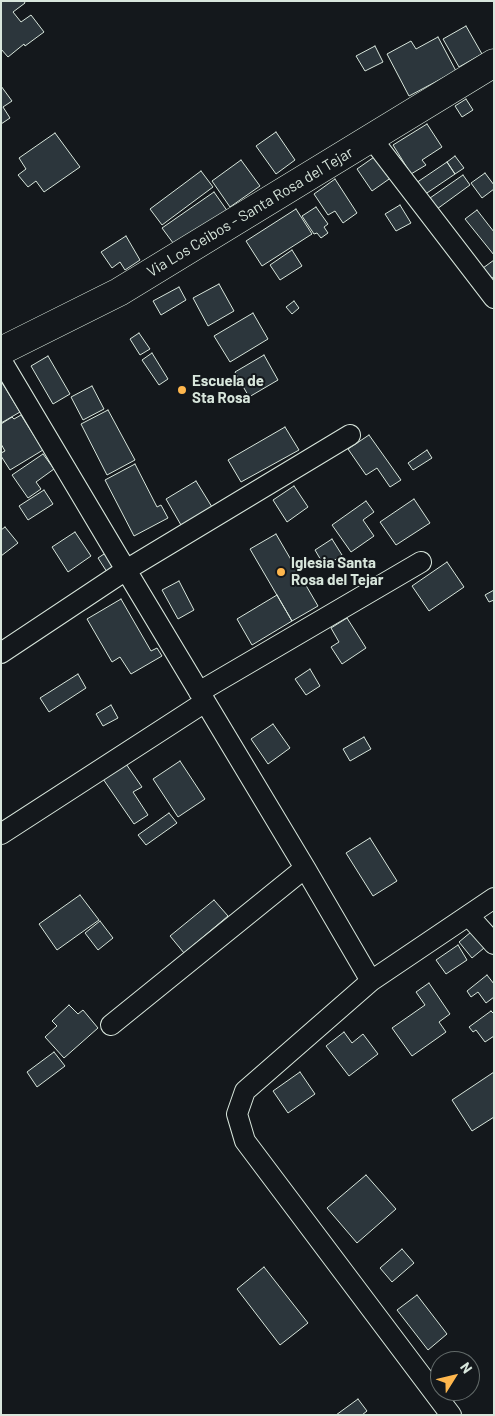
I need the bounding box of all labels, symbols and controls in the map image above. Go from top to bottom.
street label: Via Los Ceibos - Santa Rosa del Tejar [144,143,356,281]
place label: Escuela de Sta Rosa [192,372,264,407]
marker: Escuela de Sta Rosa [176,384,188,396]
place label: Iglesia Santa Rosa del Tejar [291,554,383,589]
marker: Iglesia Santa Rosa del Tejar [275,566,287,578]
north arrow [430,1351,480,1401]
text: N [457,1359,476,1376]

